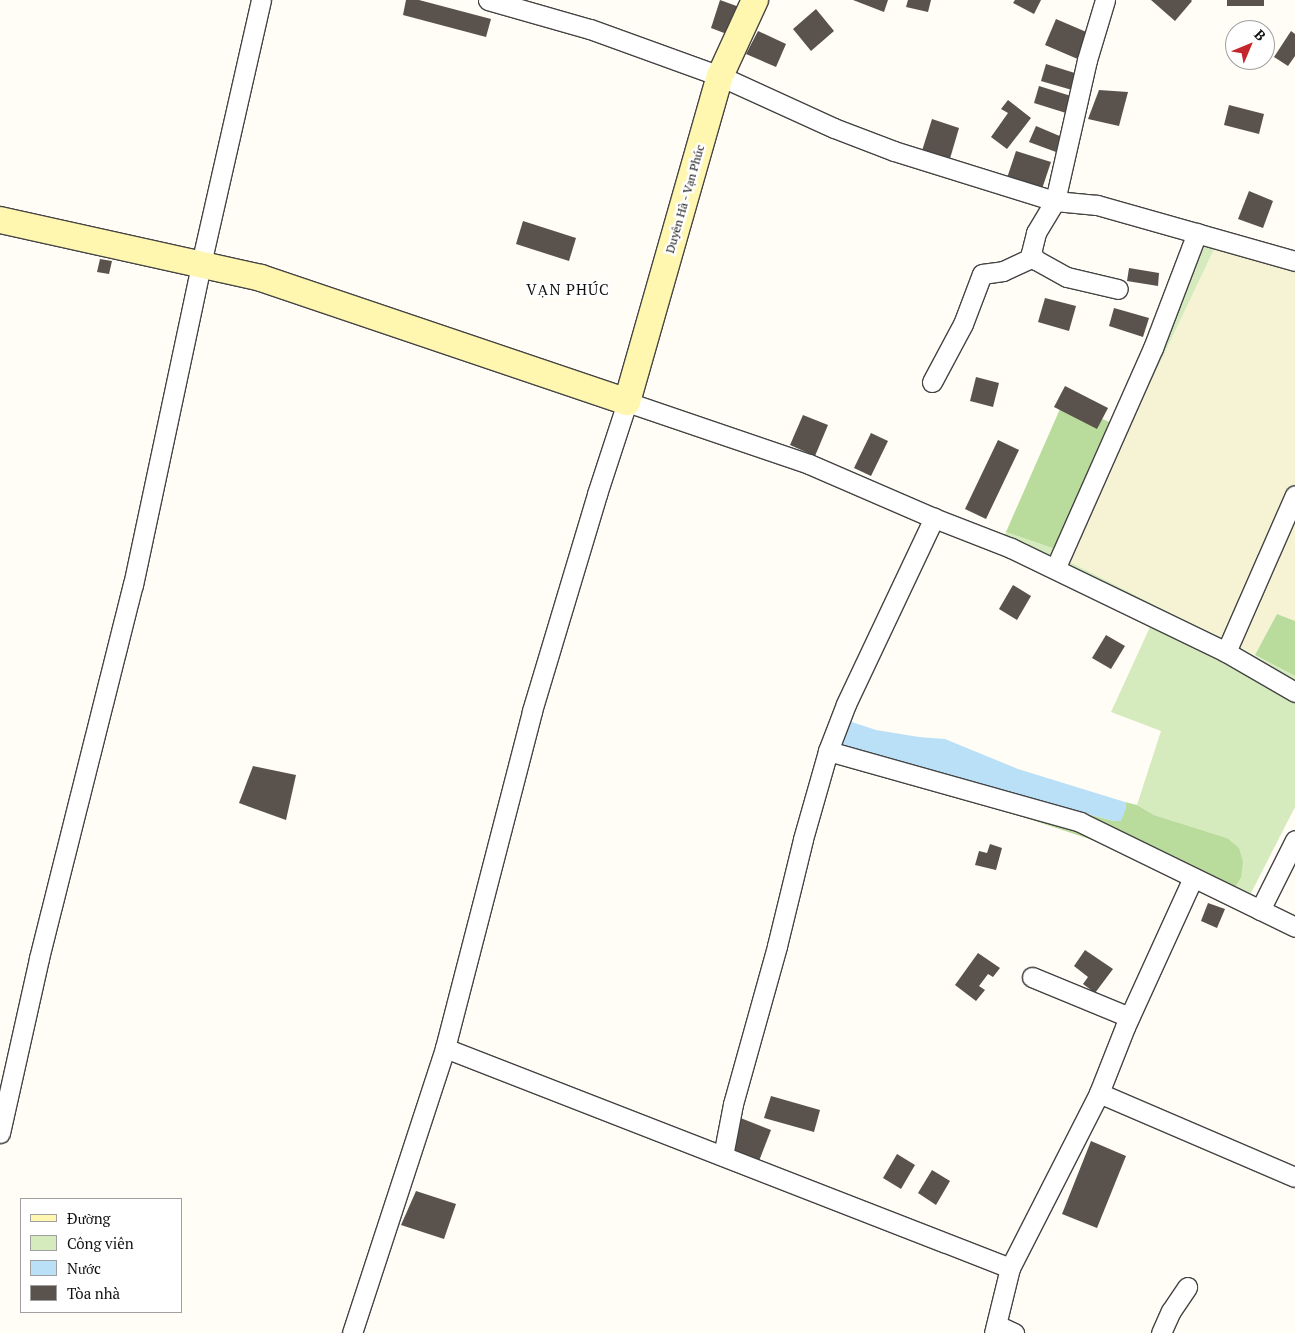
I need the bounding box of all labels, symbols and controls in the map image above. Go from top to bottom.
north arrow [1225,20,1275,70]
text: B [1250,25,1270,45]
street label: Duyên Hà - Vạn Phúc [662,143,708,255]
district label: VẠN PHÚC [525,281,611,299]
legend [20,1198,182,1313]
text: Đường [67,1208,111,1228]
text: Công viên [67,1233,134,1253]
text: Nước [67,1258,101,1278]
text: Tòa nhà [67,1283,120,1303]

